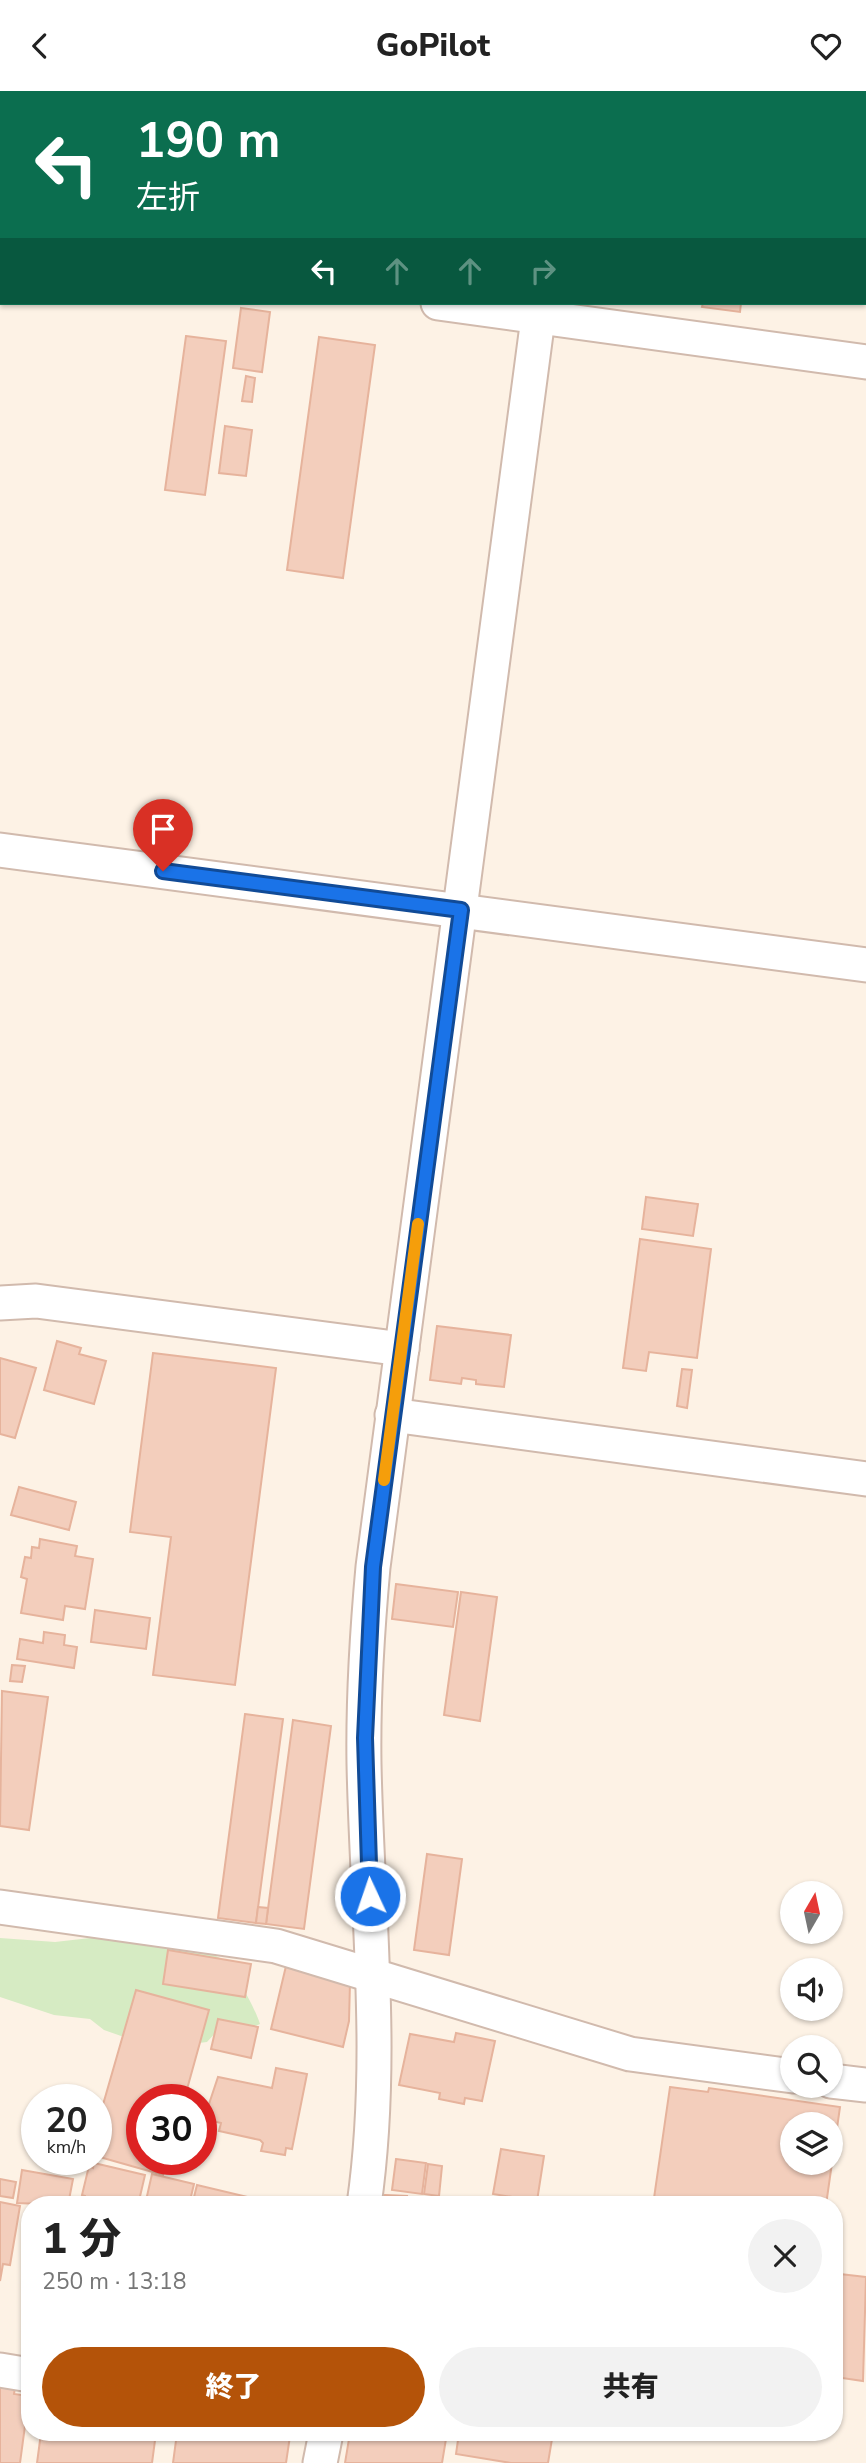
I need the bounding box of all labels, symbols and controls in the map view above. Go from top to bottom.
text: GoPilot [376,24,490,67]
icon: back [21,27,59,65]
icon: heart [807,27,845,65]
text: 190 m [136,107,280,174]
icon: left [21,119,112,210]
text: 左折 [136,176,200,219]
icon: left [305,252,343,290]
icon: ahead [378,252,416,290]
icon: ahead [451,252,489,290]
icon: right [524,252,562,290]
pin [133,799,193,871]
icon: arrive [144,810,182,848]
position arrow [333,1859,407,1933]
north arrow [780,1881,844,1944]
map controls [780,1881,843,2175]
button: sound [780,1958,843,2021]
button: search [780,2035,843,2098]
speed limit sign: 30 [126,2084,217,2175]
text: 20 [45,2097,88,2144]
button: layers [780,2112,843,2175]
text: km/h [47,2135,86,2159]
text: 1 分 [42,2211,121,2268]
button: close [748,2219,822,2293]
text: 250 m · 13:18 [42,2266,187,2297]
button: 終了 [42,2347,425,2427]
button: 共有 [439,2347,822,2427]

